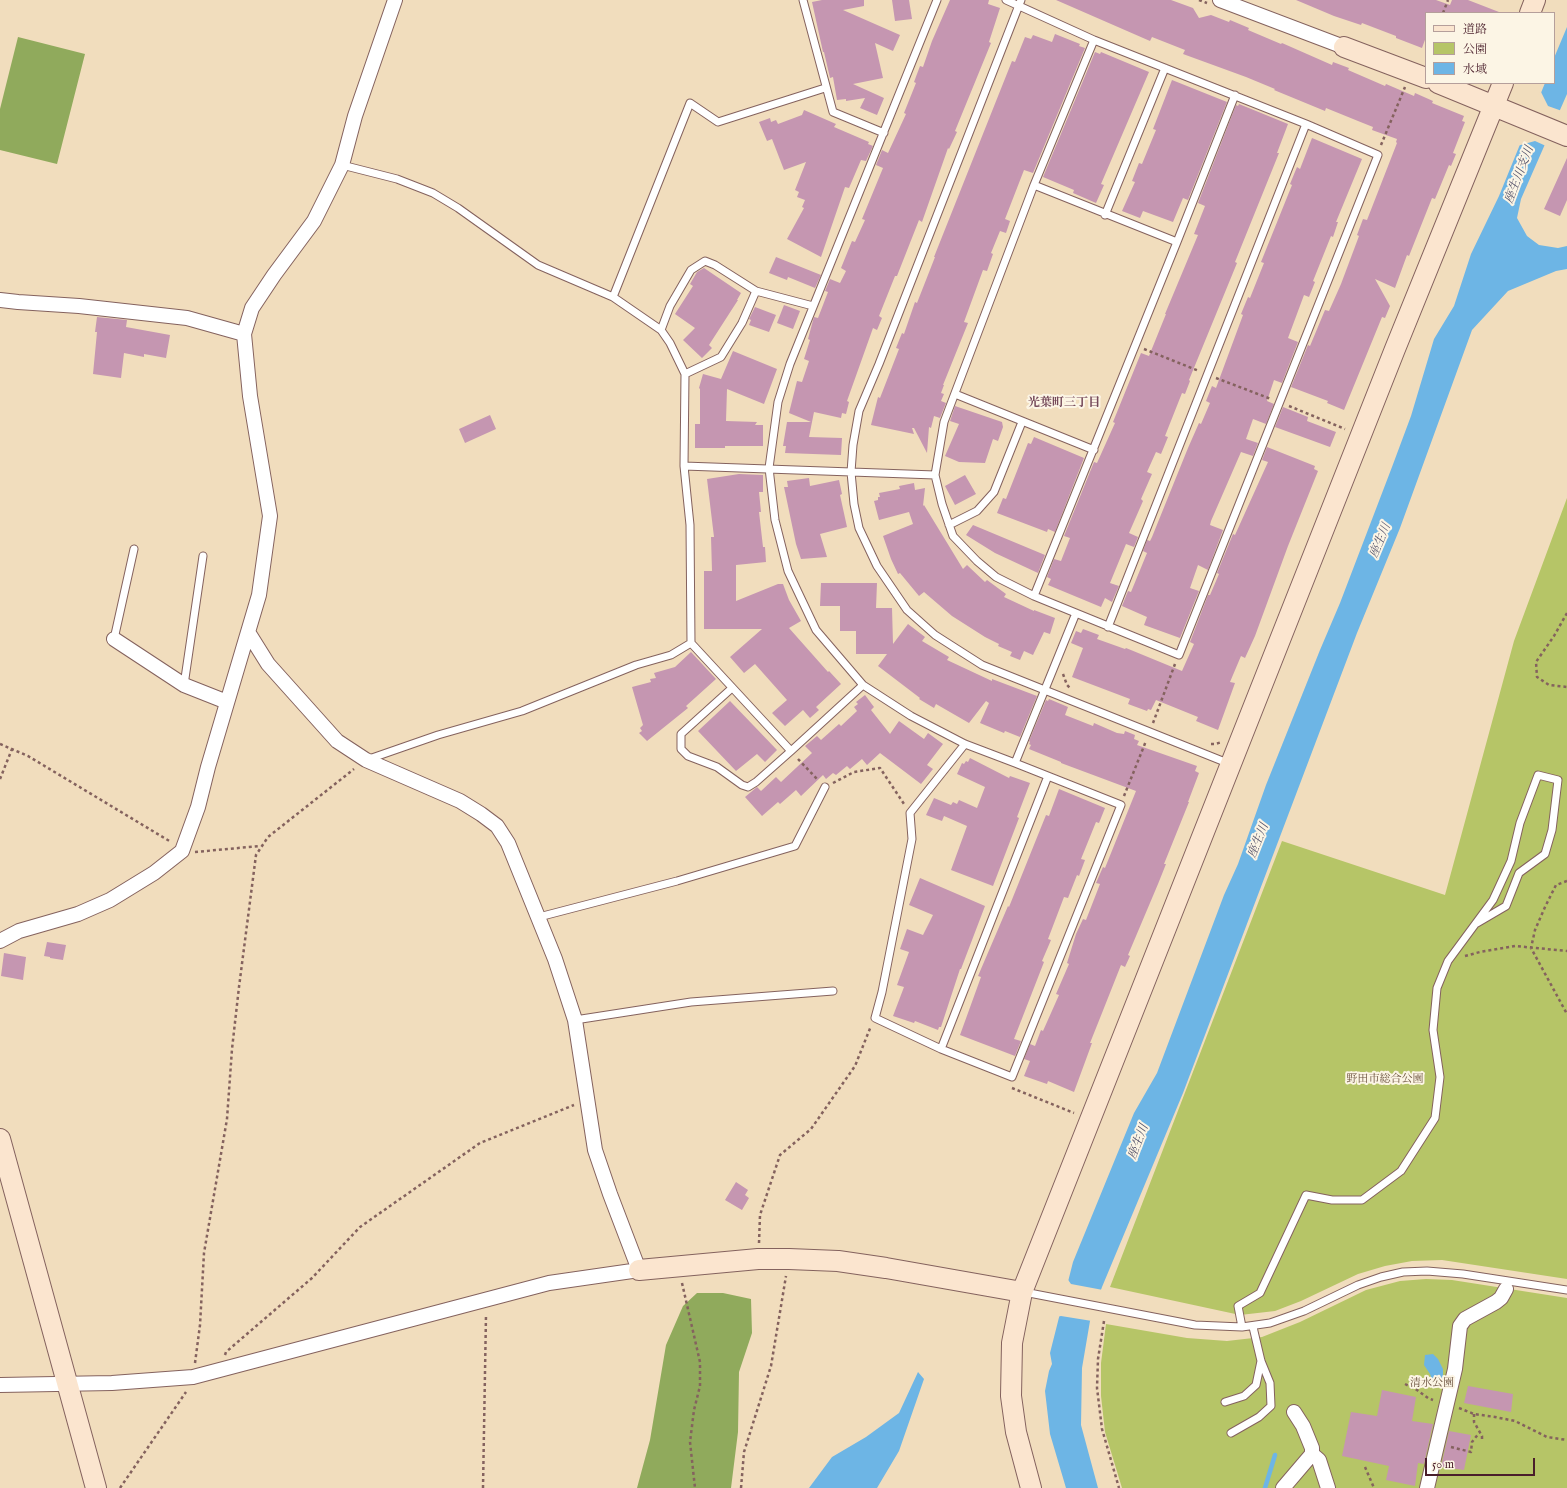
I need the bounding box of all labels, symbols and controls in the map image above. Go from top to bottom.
legend [1425,12,1555,84]
text: 道路 [1463,22,1487,37]
text: 公園 [1463,42,1487,57]
text: 水域 [1463,62,1487,77]
water label: 座生川支川 [1503,144,1537,206]
district label: 光葉町三丁目 [1028,397,1100,411]
water label: 座生川 [1367,522,1395,560]
water label: 座生川 [1246,822,1272,860]
park label: 野田市総合公園 [1347,1073,1423,1087]
water label: 座生川 [1126,1123,1152,1161]
park label: 清水公園 [1410,1377,1454,1391]
scale bar [1427,1450,1537,1476]
text: 50 m [1432,1457,1454,1472]

